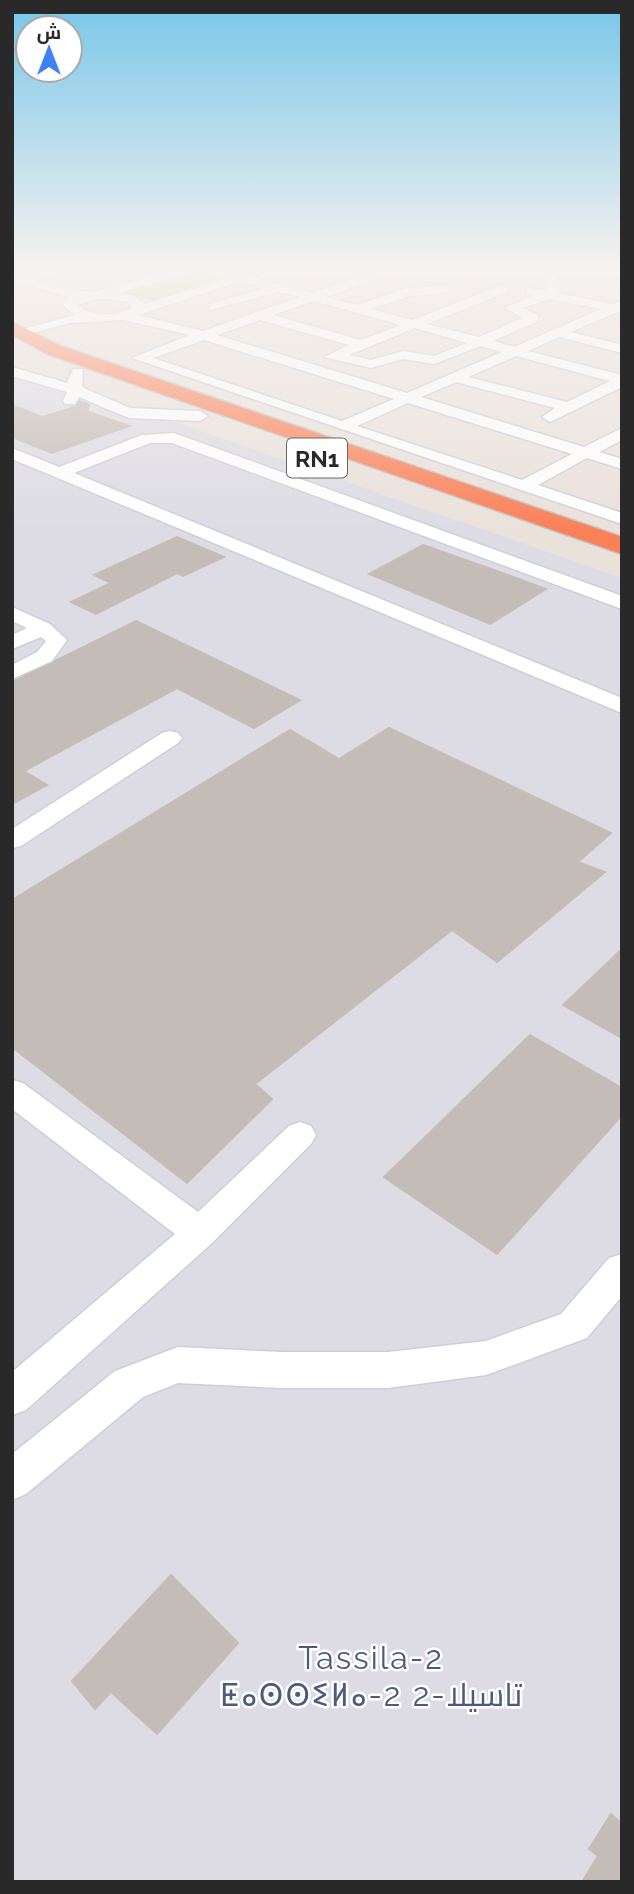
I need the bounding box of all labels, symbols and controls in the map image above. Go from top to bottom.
north arrow [14,14,84,84]
text: ش [37,21,61,44]
road number: RN1 [287,438,347,478]
district label: Tassila-2 ⵟⴰⵙⵙⵉⵍⴰ-2 2-تاسيلا [220,1639,523,1713]

